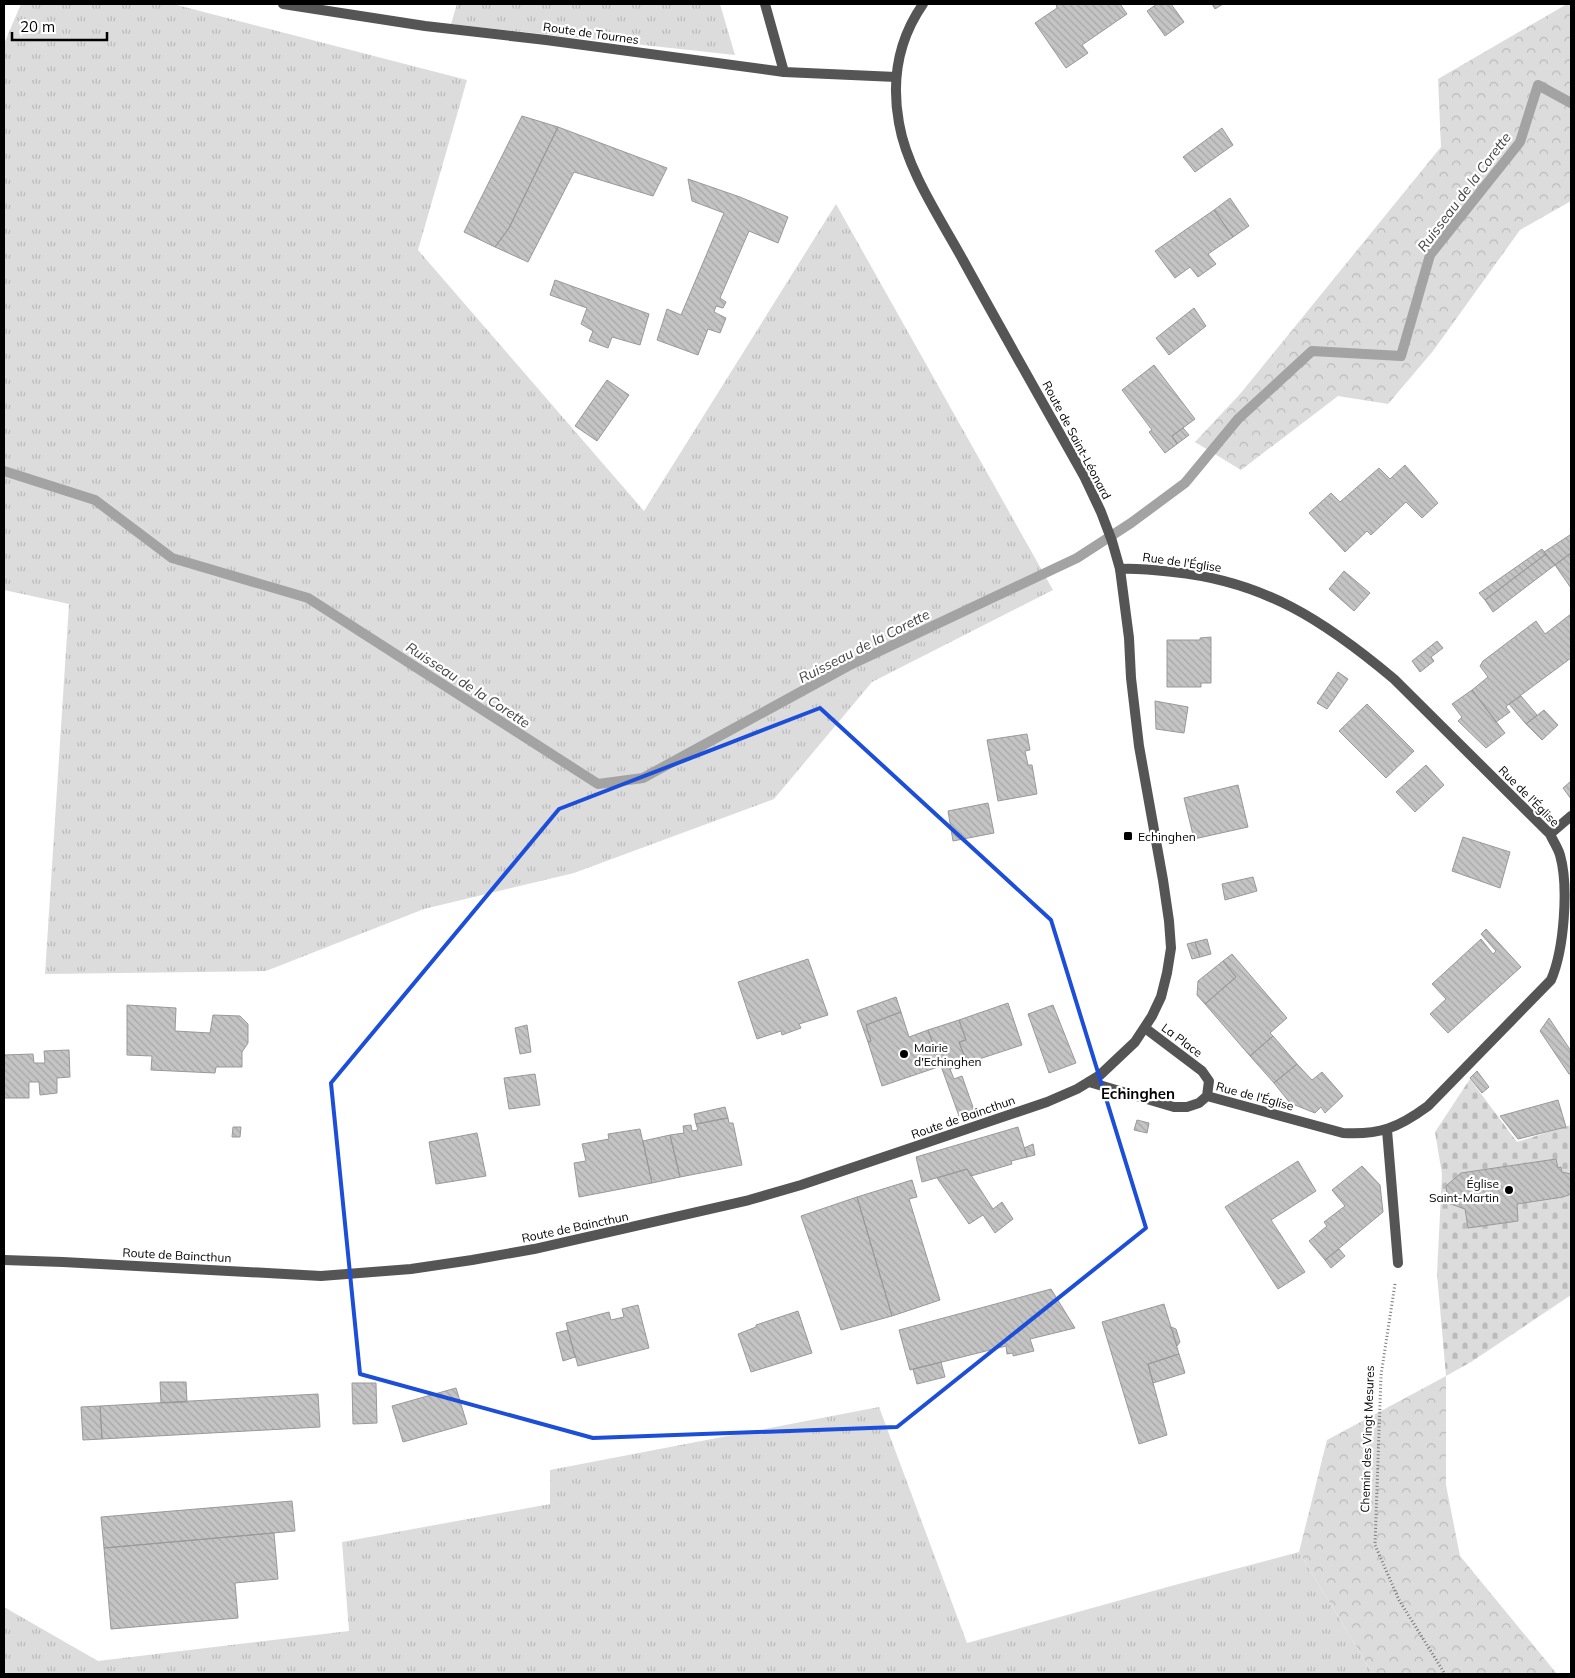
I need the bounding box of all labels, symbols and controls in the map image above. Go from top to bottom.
scale bar [12,10,108,42]
text: 20 m [20,17,55,36]
street label: Route de Tournes [542,19,640,47]
water label: Ruisseau de la Corette [1413,129,1515,255]
street label: Route de Saint-Léonard [1039,378,1115,502]
street label: Rue de l'Église [1141,549,1223,575]
water label: Ruisseau de la Corette [795,605,933,687]
water label: Ruisseau de la Corette [402,638,534,732]
street label: Rue de l'Église [1496,763,1562,829]
place label: Echinghen [1138,829,1196,844]
marker: Echinghen [1122,830,1134,842]
street label: La Place [1159,1020,1205,1060]
place label: Mairie d'Echinghen [914,1040,982,1069]
marker: Mairie d'Echinghen [898,1048,910,1060]
street label: Rue de l'Église [1215,1078,1295,1114]
district label: Echinghen [1101,1084,1175,1103]
street label: Route de Baincthun [909,1092,1017,1142]
place label: Église Saint-Martin [1429,1176,1499,1205]
marker: Église Saint-Martin [1503,1184,1515,1196]
street label: Route de Baincthun [520,1208,630,1246]
street label: Route de Baincthun [122,1245,232,1265]
street label: Chemin des Vingt Mesures [1357,1365,1377,1513]

